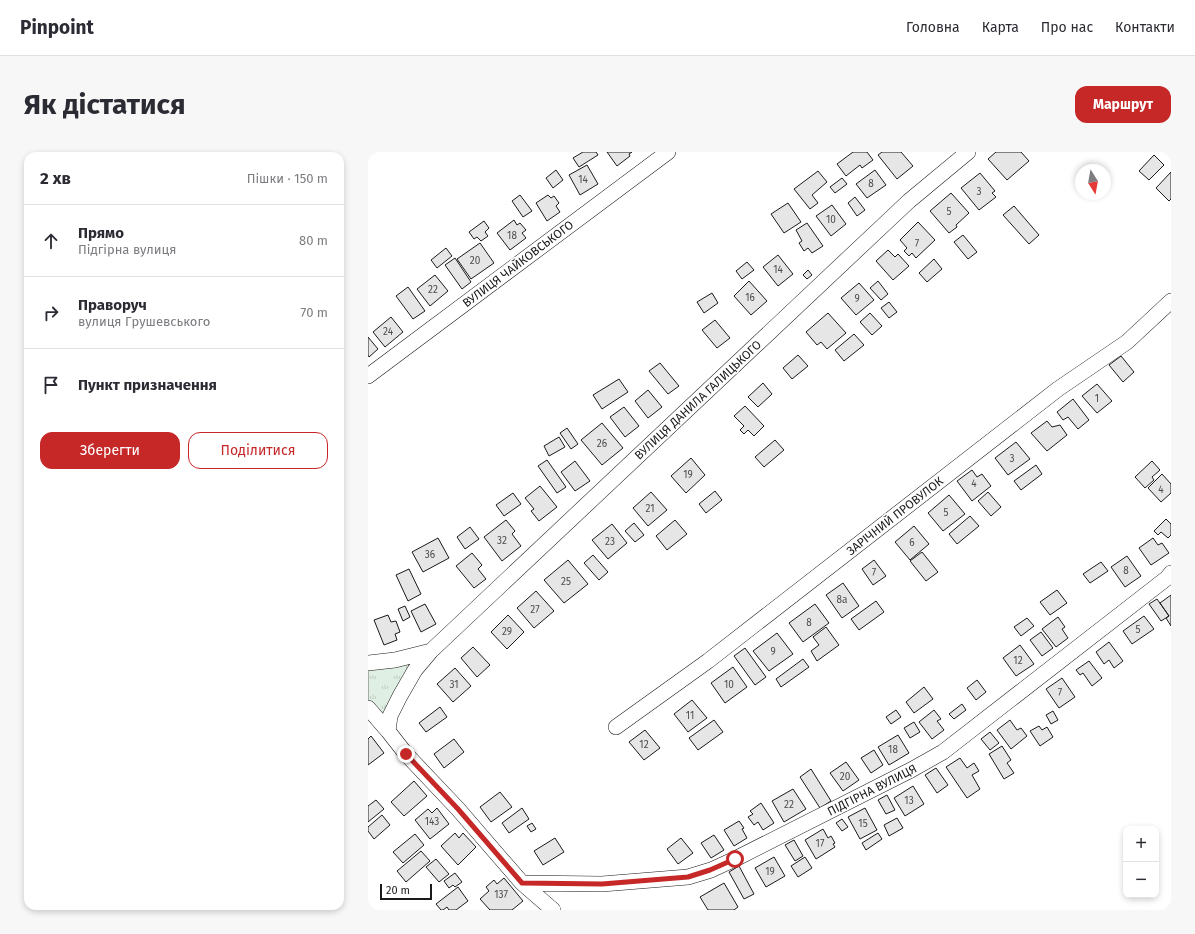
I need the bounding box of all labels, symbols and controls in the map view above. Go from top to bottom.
text: Pinpoint [20,16,94,39]
text: Головна [906,19,960,36]
text: Карта [982,19,1019,36]
text: Про нас [1041,19,1093,36]
text: Контакти [1115,19,1175,36]
button: Маршрут [1075,86,1171,123]
text: Як дістатися [24,88,186,121]
north arrow [1075,164,1111,200]
text: 2 хв [40,168,71,189]
text: Пішки · 150 m [247,171,328,186]
house number: 14 [578,174,589,186]
house number: 8 [868,178,874,190]
house number: 3 [977,186,982,198]
house number: 5 [946,206,952,218]
house number: 10 [826,214,836,226]
street label: ВУЛИЦЯ ЧАЙКОВСЬКОГО [459,217,576,310]
text: Прямо [78,224,124,242]
icon: ahead [40,230,62,252]
house number: 18 [507,230,517,242]
text: 80 m [299,233,328,248]
house number: 7 [915,238,920,250]
text: Підгірна вулиця [78,242,176,257]
house number: 20 [470,255,481,267]
house number: 14 [773,264,784,276]
house number: 22 [428,284,438,296]
house number: 16 [745,292,755,304]
house number: 9 [854,293,860,305]
text: Праворуч [78,296,147,314]
icon: right [40,302,62,324]
text: 70 m [301,305,328,320]
text: вулиця Грушевського [78,314,210,329]
house number: 24 [383,326,394,338]
street label: ВУЛИЦЯ ДАНИЛА ГАЛИЦЬКОГО [632,338,764,462]
icon: arrive [40,374,62,396]
text: Пункт призначення [78,376,217,394]
house number: 1 [1095,393,1099,405]
button: Зберегти [40,432,180,469]
button: Поділитися [188,432,328,469]
house number: 26 [597,438,607,450]
house number: 3 [1010,453,1015,465]
house number: 19 [683,469,693,481]
street label: ЗАРІЧНИЙ ПРОВУЛОК [843,473,946,558]
house number: 4 [971,478,977,490]
house number: 4 [1158,484,1164,496]
house number: 21 [645,503,655,515]
house number: 5 [943,507,949,519]
house number: 32 [497,535,507,547]
house number: 23 [605,536,615,548]
house number: 6 [909,537,915,549]
house number: 36 [425,549,435,561]
house number: 8 [1123,565,1129,577]
house number: 7 [872,567,877,579]
house number: 25 [561,576,571,588]
house number: 8а [837,594,847,606]
house number: 27 [530,604,540,616]
house number: 8 [806,617,812,629]
house number: 5 [1135,624,1141,636]
house number: 29 [502,626,512,638]
house number: 9 [770,646,776,658]
house number: 12 [1013,655,1023,667]
house number: 31 [449,679,459,691]
house number: 10 [724,679,734,691]
house number: 7 [1058,687,1063,699]
house number: 11 [686,710,694,722]
house number: 12 [639,739,649,751]
house number: 18 [888,744,898,756]
route end [397,745,415,763]
street label: ПІДГІРНА ВУЛИЦЯ [825,761,919,819]
house number: 20 [840,771,851,783]
house number: 13 [904,795,914,807]
house number: 22 [784,799,794,811]
house number: 143 [425,816,439,828]
house number: 15 [858,818,868,830]
map controls [1123,826,1159,898]
button: + [1123,826,1159,862]
house number: 17 [816,838,825,850]
route start [726,850,744,868]
button: − [1123,862,1159,898]
house number: 19 [765,866,775,878]
scale bar [380,882,432,901]
text: 20 m [386,884,410,897]
house number: 137 [494,889,508,901]

